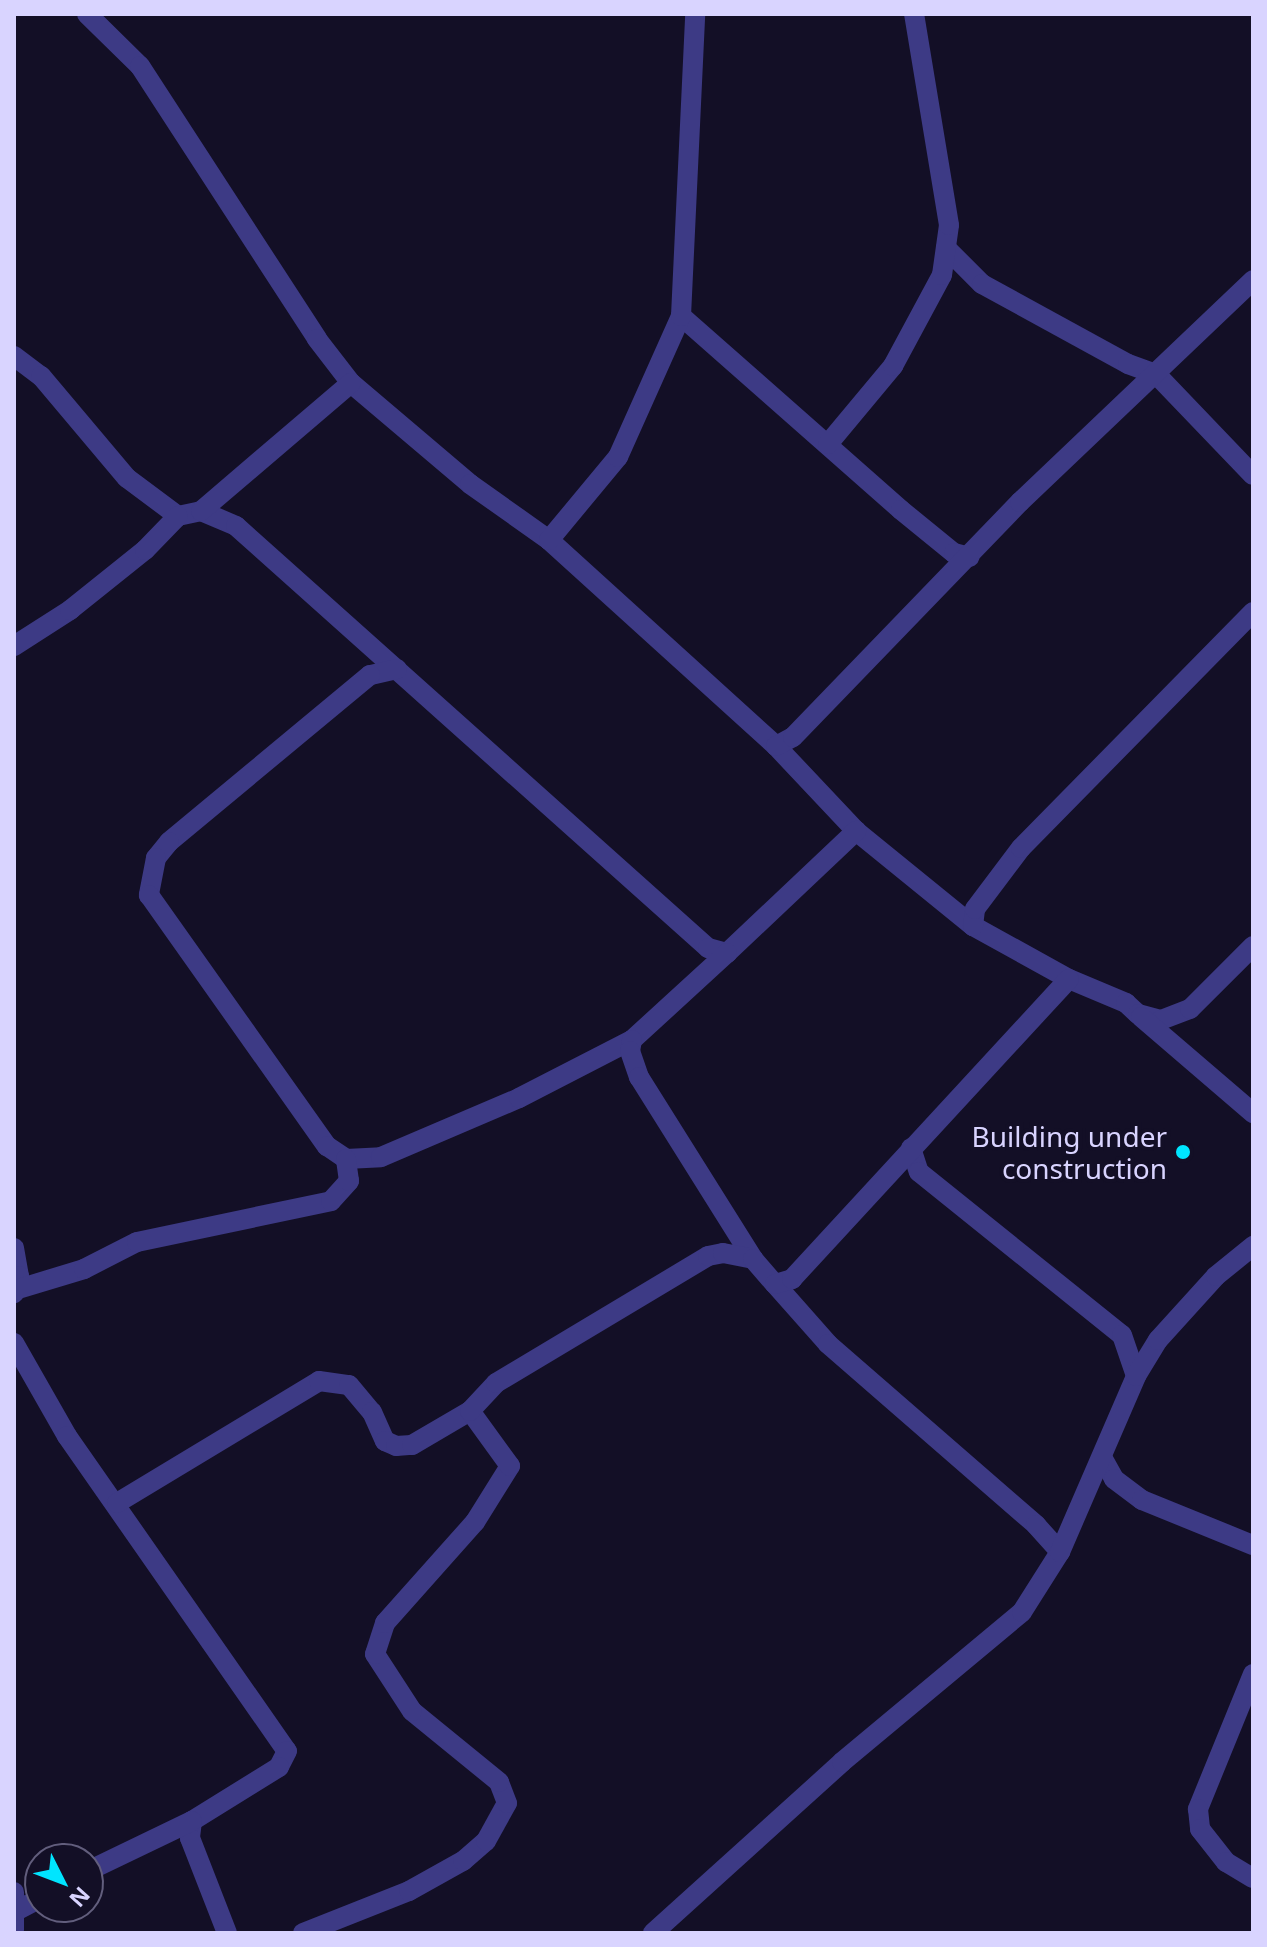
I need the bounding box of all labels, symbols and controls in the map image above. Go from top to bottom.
place label: Building under construction [972,1119,1167,1185]
marker: Building under construction [1174,1143,1192,1161]
north arrow [24,1843,104,1923]
text: N [63,1881,97,1914]

